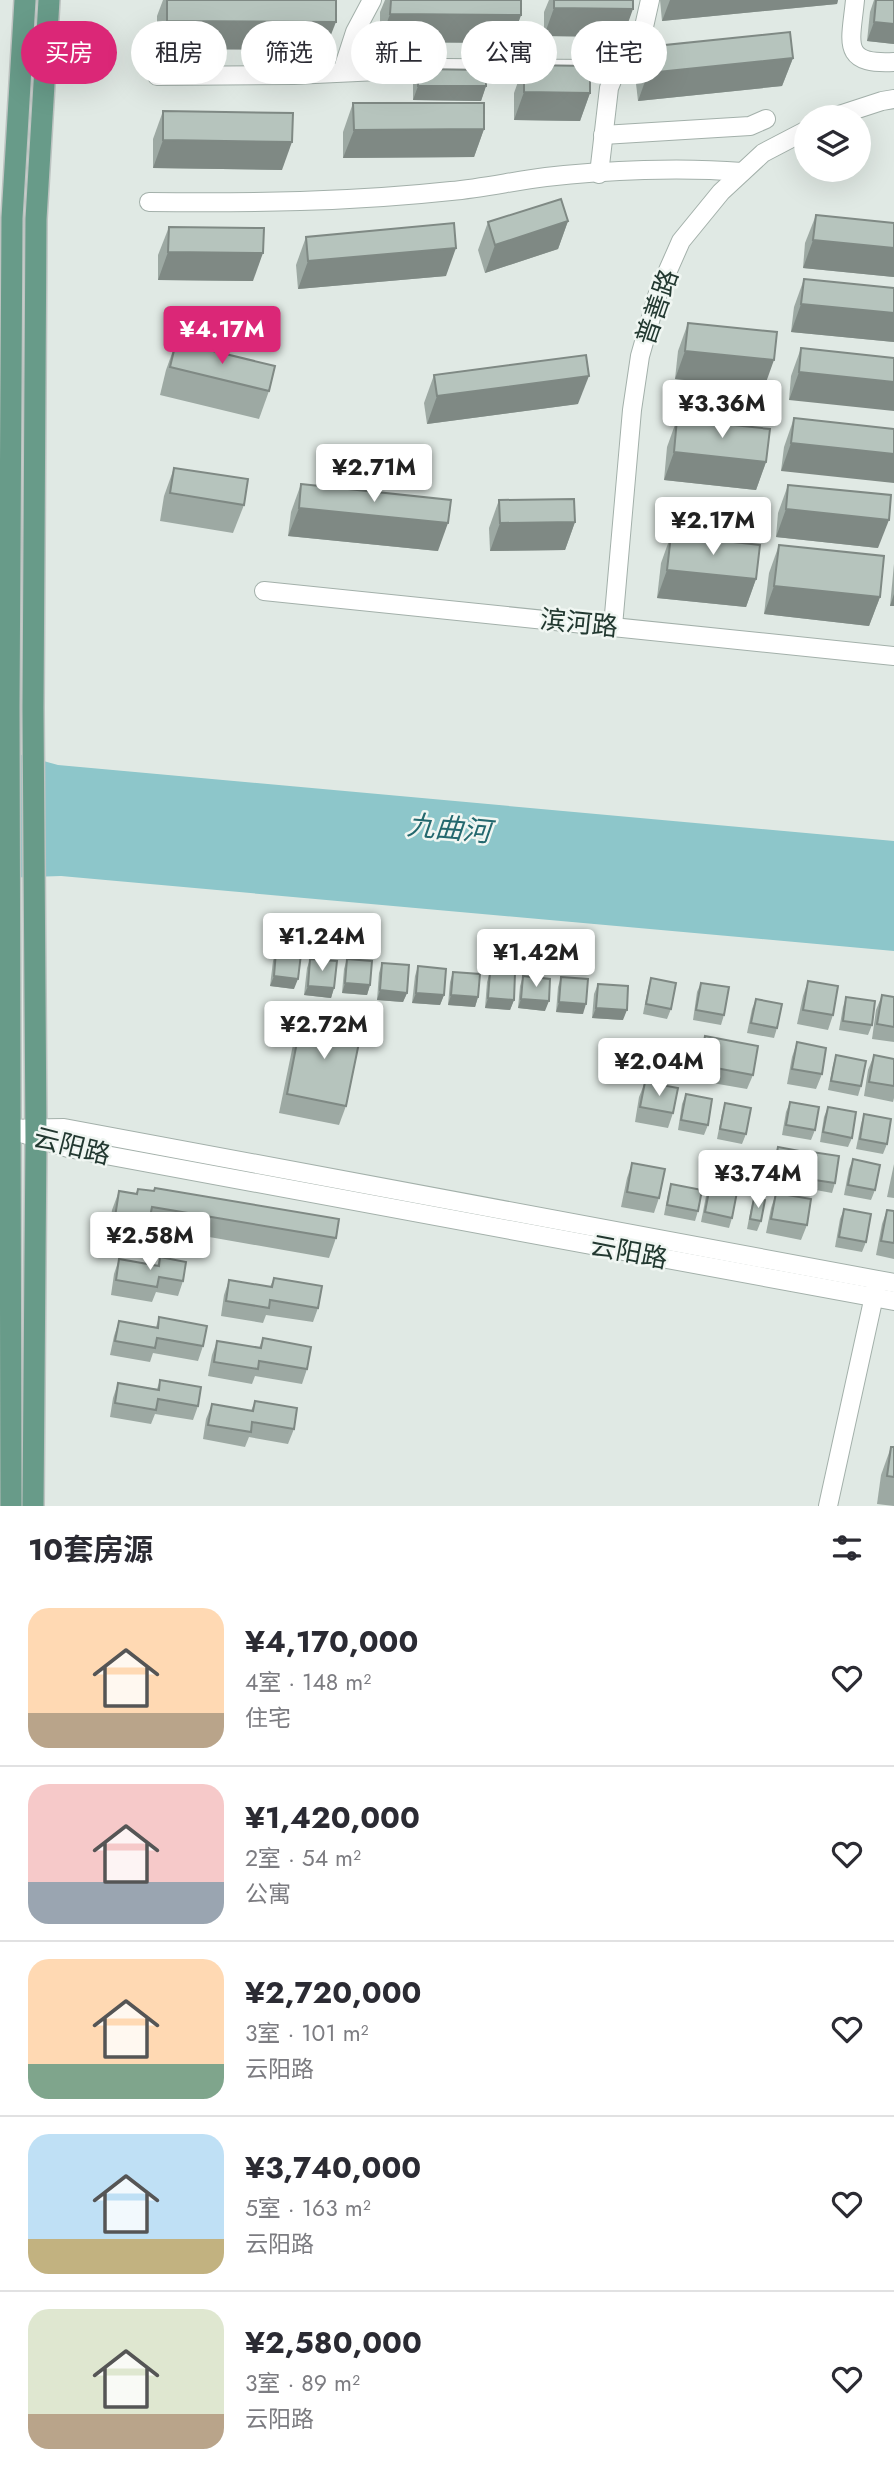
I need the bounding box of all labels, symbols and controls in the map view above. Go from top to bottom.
chip: 买房 [21,21,117,84]
chip: 租房 [131,21,227,84]
chip: 筛选 [241,21,337,84]
chip: 新上 [351,21,447,84]
chip: 公寓 [461,21,557,84]
chip: 住宅 [571,21,667,84]
map controls [794,105,871,182]
button: layers [794,105,871,182]
street label: 普善路 [626,264,688,350]
pin: ¥4.17M [165,306,279,366]
text: ¥4.17M [180,312,264,346]
pin: ¥3.36M [665,380,779,440]
text: ¥3.36M [679,386,765,420]
pin: ¥2.71M [317,444,431,504]
text: ¥2.71M [332,450,416,484]
pin: ¥2.17M [656,498,770,557]
text: ¥2.17M [671,503,755,537]
street label: 滨河路 [538,600,620,646]
water label: 九曲河 [405,804,498,853]
pin: ¥1.24M [265,914,379,973]
text: ¥1.24M [279,919,365,953]
pin: ¥1.42M [479,930,593,989]
text: ¥1.42M [493,935,579,969]
pin: ¥2.72M [267,1002,381,1061]
text: ¥2.72M [280,1007,368,1041]
pin: ¥2.04M [602,1038,716,1098]
text: ¥2.04M [614,1044,704,1078]
street label: 云阳路 [30,1118,114,1174]
pin: ¥3.74M [701,1150,815,1210]
text: ¥3.74M [714,1156,802,1190]
pin: ¥2.58M [93,1212,207,1272]
text: ¥2.58M [106,1218,194,1252]
street label: 云阳路 [587,1226,671,1278]
text: 10套房源 [28,1528,153,1571]
icon: filters [828,1529,866,1567]
text: ¥4,170,000 [245,1620,418,1663]
icon: home [84,1636,168,1720]
icon: heart [828,1659,866,1697]
text: 4室 · 148 m² [245,1665,371,1699]
text: 住宅 [245,1701,291,1735]
text: ¥1,420,000 [245,1796,420,1839]
icon: home [84,1812,168,1896]
icon: heart [828,1835,866,1873]
text: 2室 · 54 m² [245,1841,361,1875]
text: 公寓 [245,1877,291,1911]
text: ¥2,720,000 [245,1971,421,2014]
icon: home [84,1987,168,2071]
icon: heart [828,2010,866,2048]
text: 3室 · 101 m² [245,2016,369,2050]
text: 云阳路 [245,2052,314,2086]
text: ¥3,740,000 [245,2146,421,2189]
icon: home [84,2162,168,2246]
icon: heart [828,2185,866,2223]
text: 5室 · 163 m² [245,2191,371,2225]
text: 云阳路 [245,2227,314,2261]
text: ¥2,580,000 [245,2321,422,2364]
icon: home [84,2337,168,2421]
icon: heart [828,2360,866,2398]
text: 3室 · 89 m² [245,2366,360,2400]
text: 云阳路 [245,2402,314,2436]

